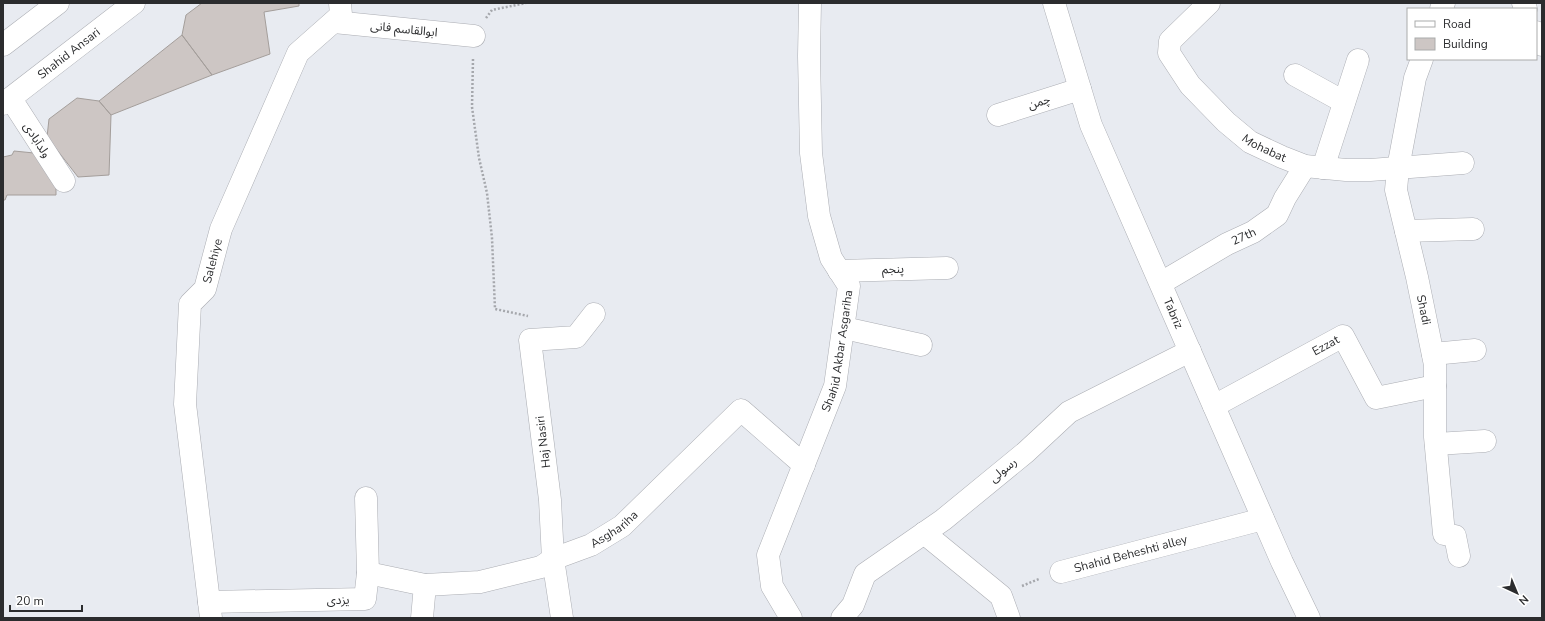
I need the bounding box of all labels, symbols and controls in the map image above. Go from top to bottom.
legend [1407,8,1537,60]
text: Road [1443,16,1471,32]
street label: ابوالقاسم فانی [370,18,438,41]
street label: Shahid Ansari [34,24,103,83]
text: Building [1443,36,1488,52]
street label: چمن [1026,91,1052,113]
street label: ولدآبادی [20,119,54,161]
street label: Mohabat [1238,130,1289,166]
street label: 27th [1229,224,1259,249]
street label: Salehiye [199,237,226,285]
street label: پنجم [882,261,904,278]
street label: Shahid Akbar Asgariha [818,289,856,414]
street label: Shadi [1413,293,1435,326]
street label: Tabriz [1159,295,1187,332]
street label: Ezzat [1309,331,1343,359]
street label: Haj Nasiri [532,415,554,469]
street label: رسولی [986,454,1020,486]
street label: Asghariha [587,507,641,552]
street label: Shahid Beheshti alley [1072,531,1190,576]
north arrow [1497,573,1537,613]
scale bar [10,587,82,613]
street label: یزدی [326,592,350,608]
text: N [1515,592,1532,608]
text: 20 m [16,593,44,609]

